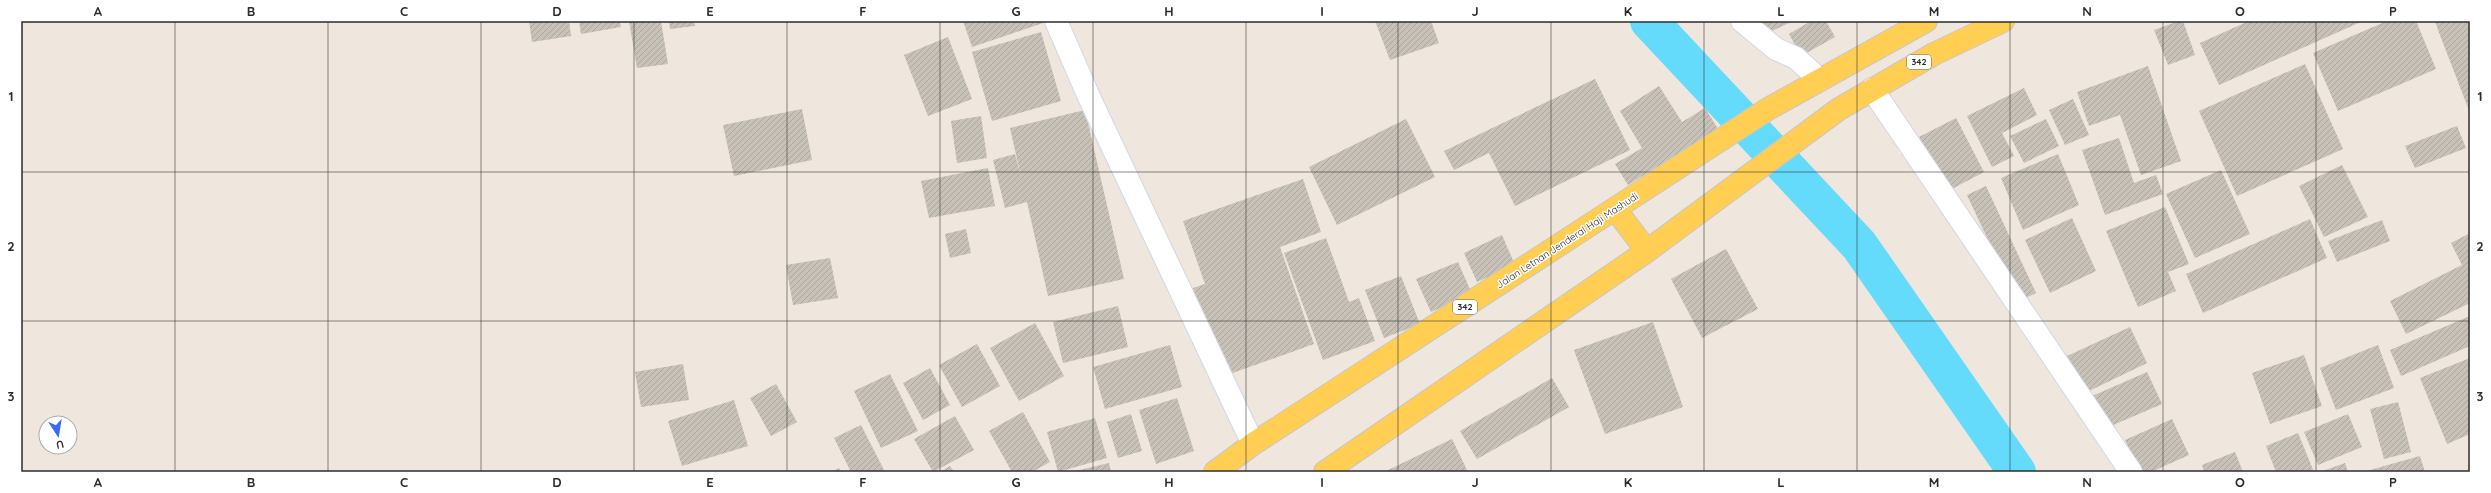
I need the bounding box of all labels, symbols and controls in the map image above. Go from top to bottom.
text: A [94,3,103,19]
text: B [247,3,255,19]
text: C [400,3,408,19]
text: D [552,3,562,19]
text: E [706,3,714,19]
text: F [859,3,867,19]
text: G [1011,3,1021,19]
text: H [1164,3,1174,19]
text: I [1320,3,1324,19]
text: J [1471,3,1479,19]
text: K [1624,3,1633,19]
text: L [1777,3,1785,19]
text: M [1929,3,1939,19]
text: N [2082,3,2092,19]
text: O [2235,3,2245,19]
text: P [2389,3,2397,19]
road number: 342 [1907,55,1931,69]
text: 1 [8,88,14,104]
text: 1 [2477,88,2483,104]
street label: Jalan Letnan Jenderal Haji Mashudi [1494,190,1641,291]
text: 2 [7,238,15,254]
text: 2 [2476,238,2484,254]
road number: 342 [1453,300,1477,314]
text: 3 [8,388,15,404]
text: 3 [2477,388,2484,404]
north arrow [38,415,78,455]
text: U [55,437,65,452]
text: A [94,474,103,490]
text: B [247,474,255,490]
text: C [400,474,408,490]
text: D [552,474,562,490]
text: E [706,474,714,490]
text: F [859,474,867,490]
text: G [1011,474,1021,490]
text: H [1164,474,1174,490]
text: I [1320,474,1324,490]
text: J [1471,474,1479,490]
text: K [1624,474,1633,490]
text: L [1777,474,1785,490]
text: M [1929,474,1939,490]
text: N [2082,474,2092,490]
text: O [2235,474,2245,490]
text: P [2389,474,2397,490]

